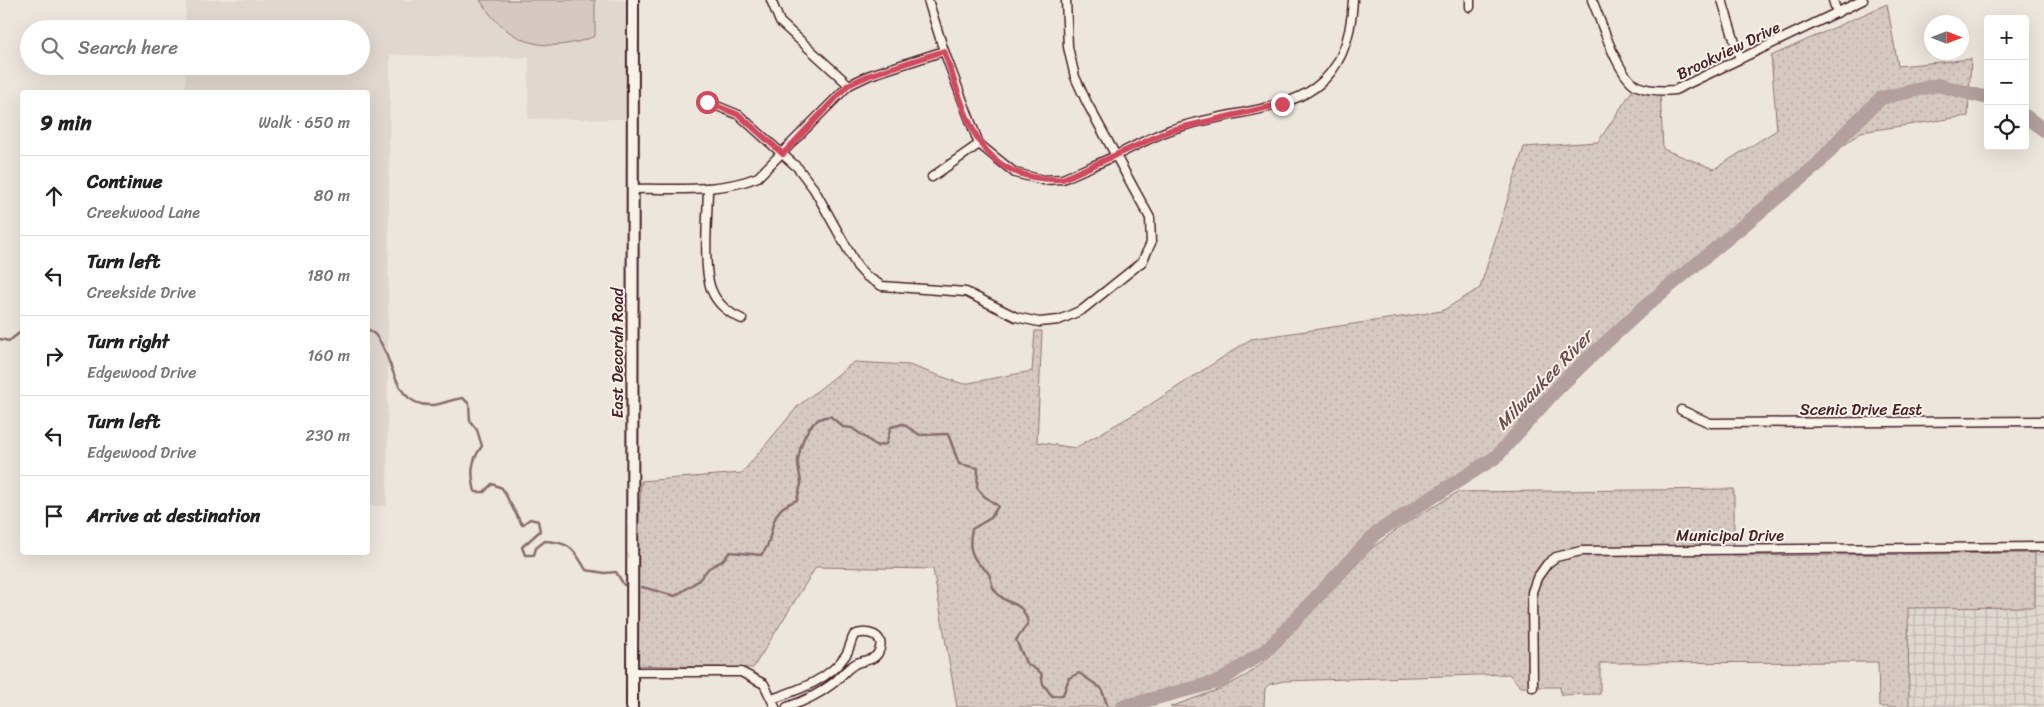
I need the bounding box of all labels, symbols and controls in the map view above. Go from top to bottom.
street label: Brookview Drive [1671,13,1785,88]
north arrow [1924,15,1969,60]
map controls [1984,15,2029,150]
button: + [1984,15,2029,60]
search box [20,20,370,75]
text: Search here [78,31,178,64]
icon: search [38,34,66,62]
button: − [1984,60,2029,105]
route start [696,91,719,114]
route end [1271,93,1294,116]
text: 9 min [40,104,92,142]
button: locate [1984,105,2029,150]
text: Walk · 650 m [259,108,350,137]
text: Continue [87,165,163,198]
text: 80 m [314,181,350,210]
icon: ahead [40,182,68,210]
text: Creekwood Lane [87,198,200,227]
text: Turn left [87,245,160,278]
text: 180 m [307,261,350,290]
icon: left [40,262,68,290]
text: Creekside Drive [87,278,196,307]
street label: East Decorah Road [603,286,632,418]
water label: Milwaukee River [1487,320,1603,438]
text: Turn right [87,325,169,358]
text: 160 m [307,341,350,370]
icon: right [40,342,68,370]
text: Edgewood Drive [87,358,197,387]
street label: Scenic Drive East [1800,395,1922,424]
text: Turn left [87,405,160,438]
text: 230 m [305,421,350,450]
icon: left [40,422,68,450]
text: Edgewood Drive [87,438,197,467]
text: Arrive at destination [87,499,260,532]
icon: arrive [40,502,68,530]
street label: Municipal Drive [1676,521,1784,550]

